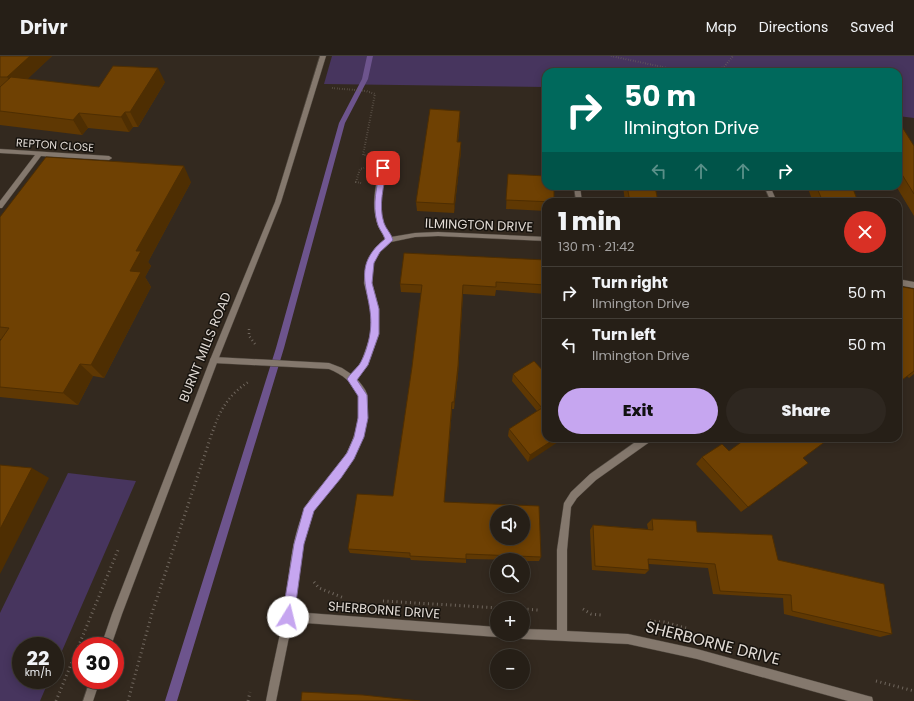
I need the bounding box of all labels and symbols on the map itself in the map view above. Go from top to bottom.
street label: REPTON CLOSE [16,134,94,156]
pin [366,151,400,185]
street label: ILMINGTON DRIVE [425,214,533,236]
street label: BURNT MILLS ROAD [174,289,236,405]
position arrow [267,596,309,638]
street label: SHERBORNE DRIVE [327,597,441,623]
street label: SHERBORNE DRIVE [643,615,783,671]
speed limit sign: 30 [72,637,124,689]

